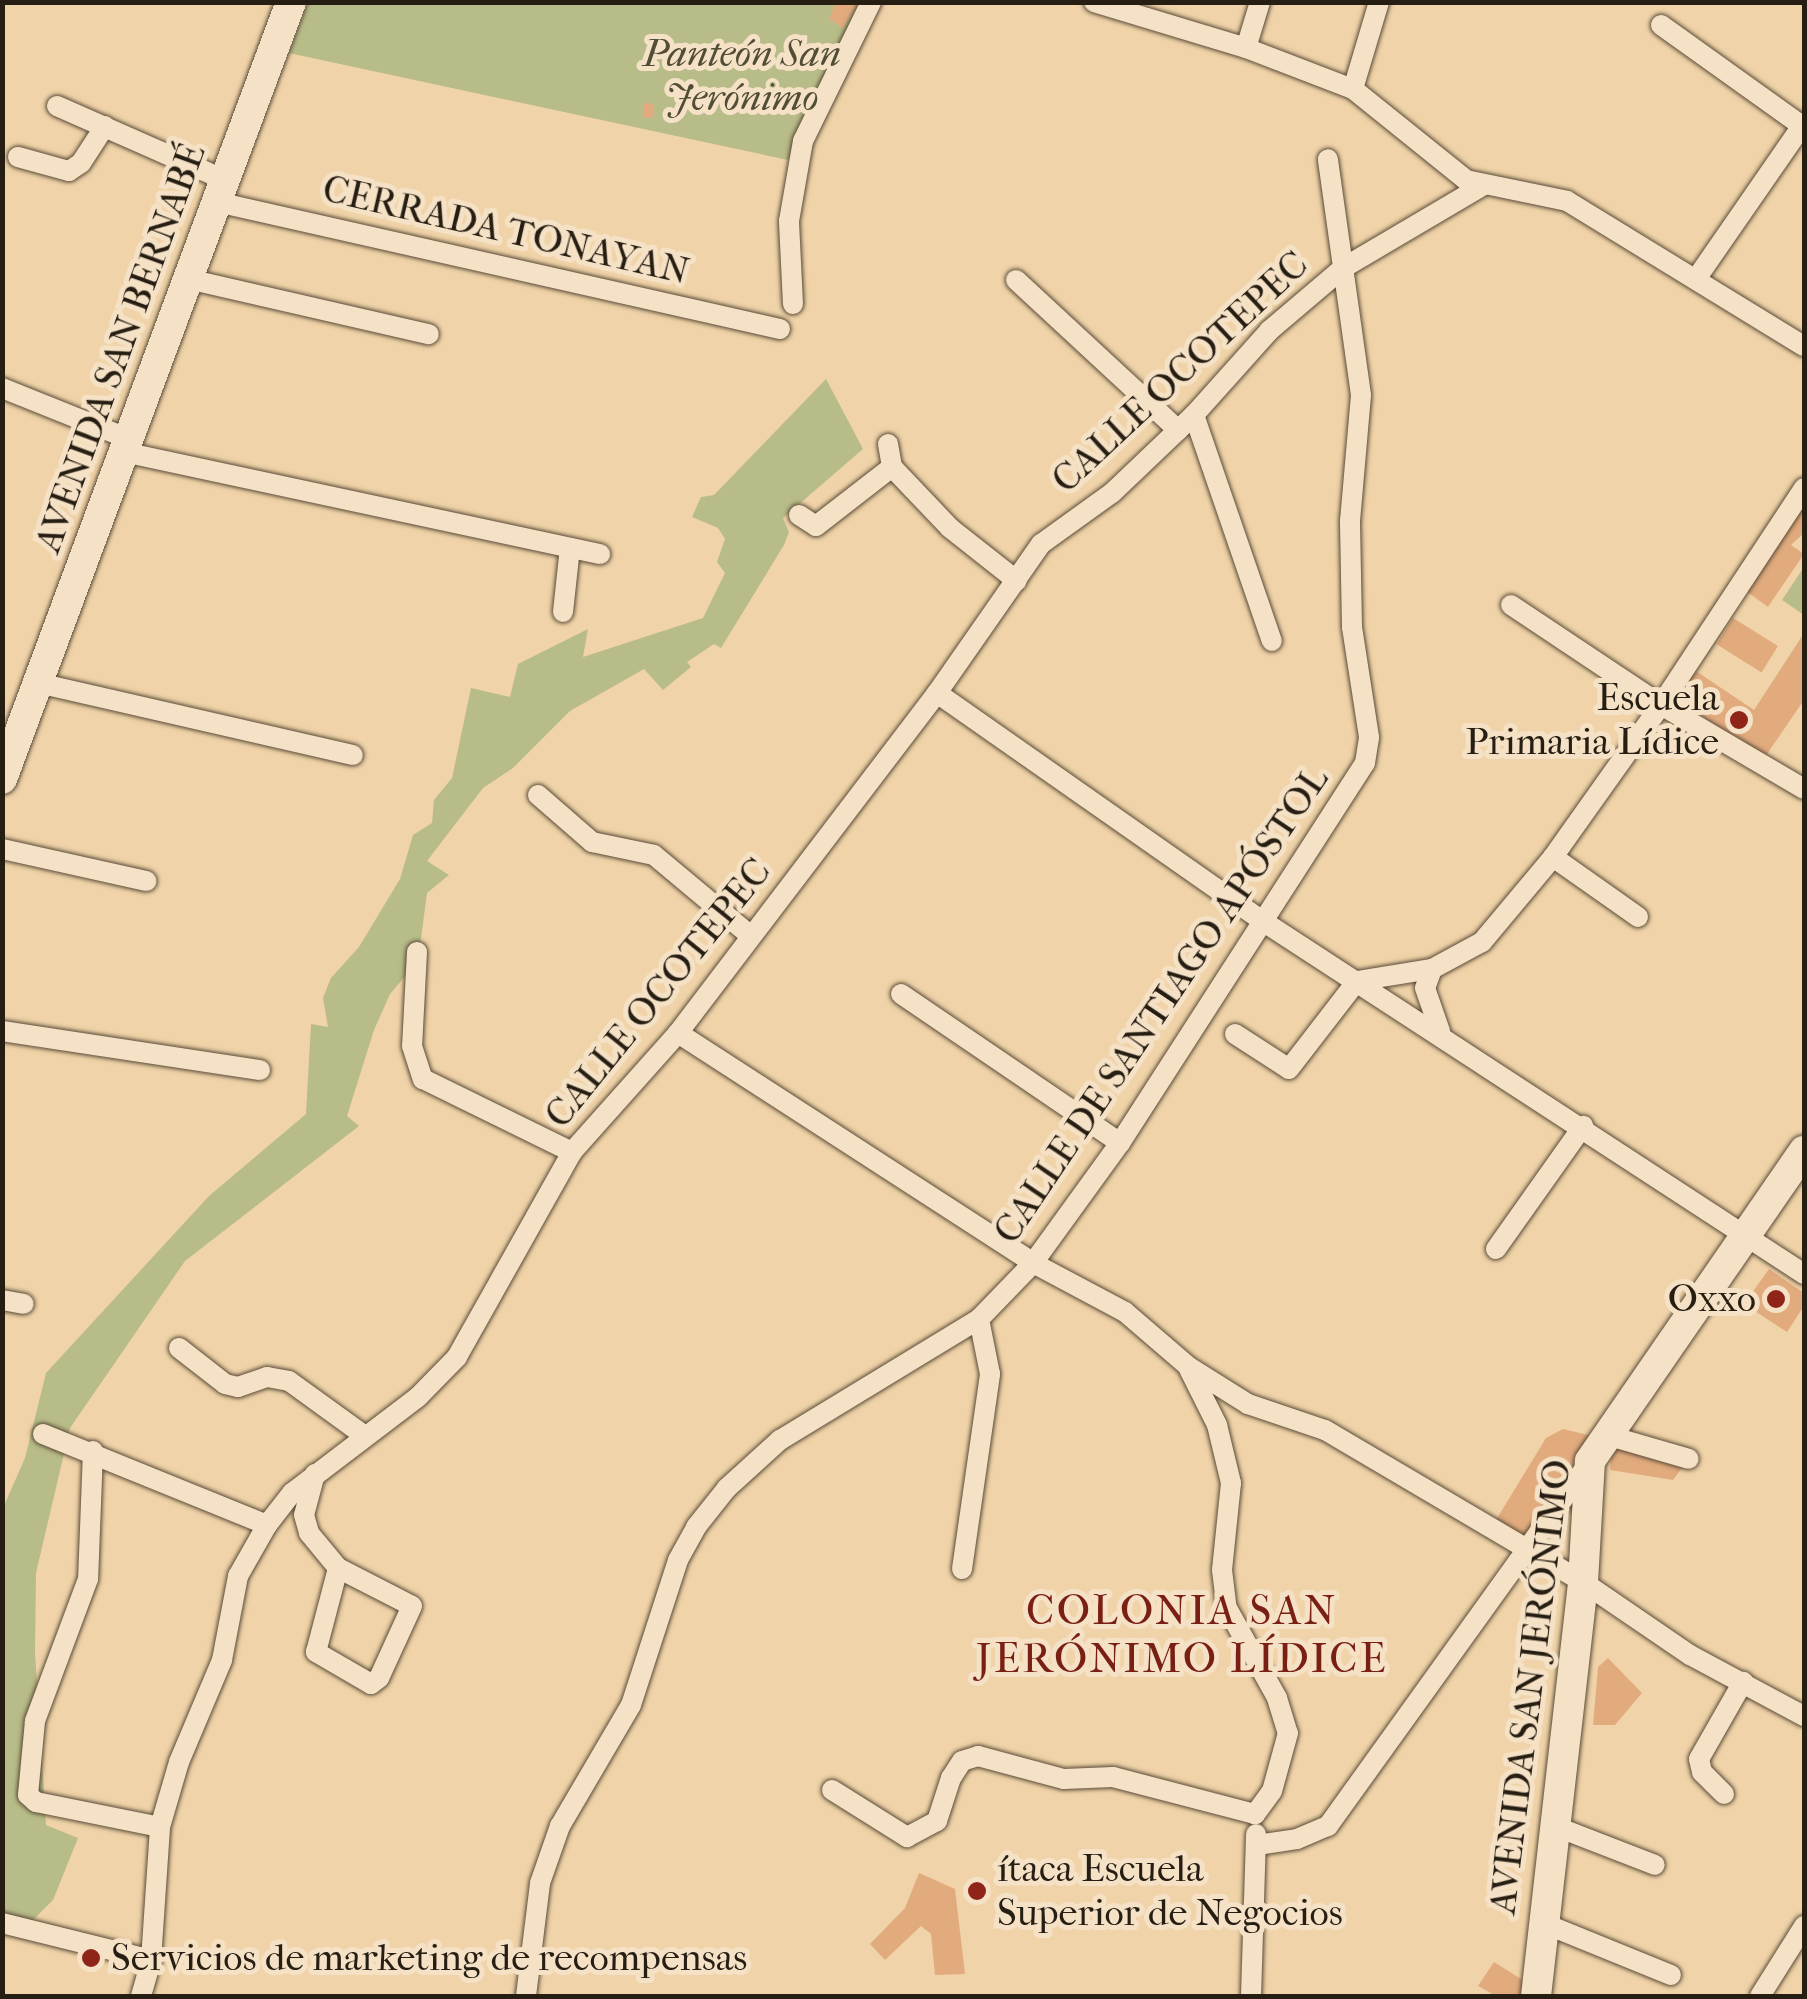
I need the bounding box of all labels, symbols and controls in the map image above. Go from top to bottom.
park label: Panteón San Jerónimo [643,31,841,120]
street label: AVENIDA SAN BERNABÉ [25,137,215,559]
street label: CERRADA TONAYAN [318,166,694,294]
street label: CALLE OCOTEPEC [1043,242,1317,502]
place label: Escuela Primaria Lídice [1465,675,1719,764]
marker: Escuela Primaria Lídice [1728,709,1750,731]
street label: CALLE DE SANTIAGO APÓSTOL [984,758,1338,1252]
street label: CALLE OCOTEPEC [535,849,781,1137]
place label: Oxxo [1668,1276,1756,1322]
marker: Oxxo [1765,1288,1787,1310]
street label: AVENIDA SAN JERÓNIMO [1479,1457,1581,1917]
district label: COLONIA SAN JERÓNIMO LÍDICE [976,1586,1388,1684]
place label: ítaca Escuela Superior de Negocios [997,1846,1343,1936]
marker: ítaca Escuela Superior de Negocios [966,1880,988,1902]
place label: Servicios de marketing de recompensas [111,1935,747,1981]
marker: Servicios de marketing de recompensas [80,1947,102,1969]

